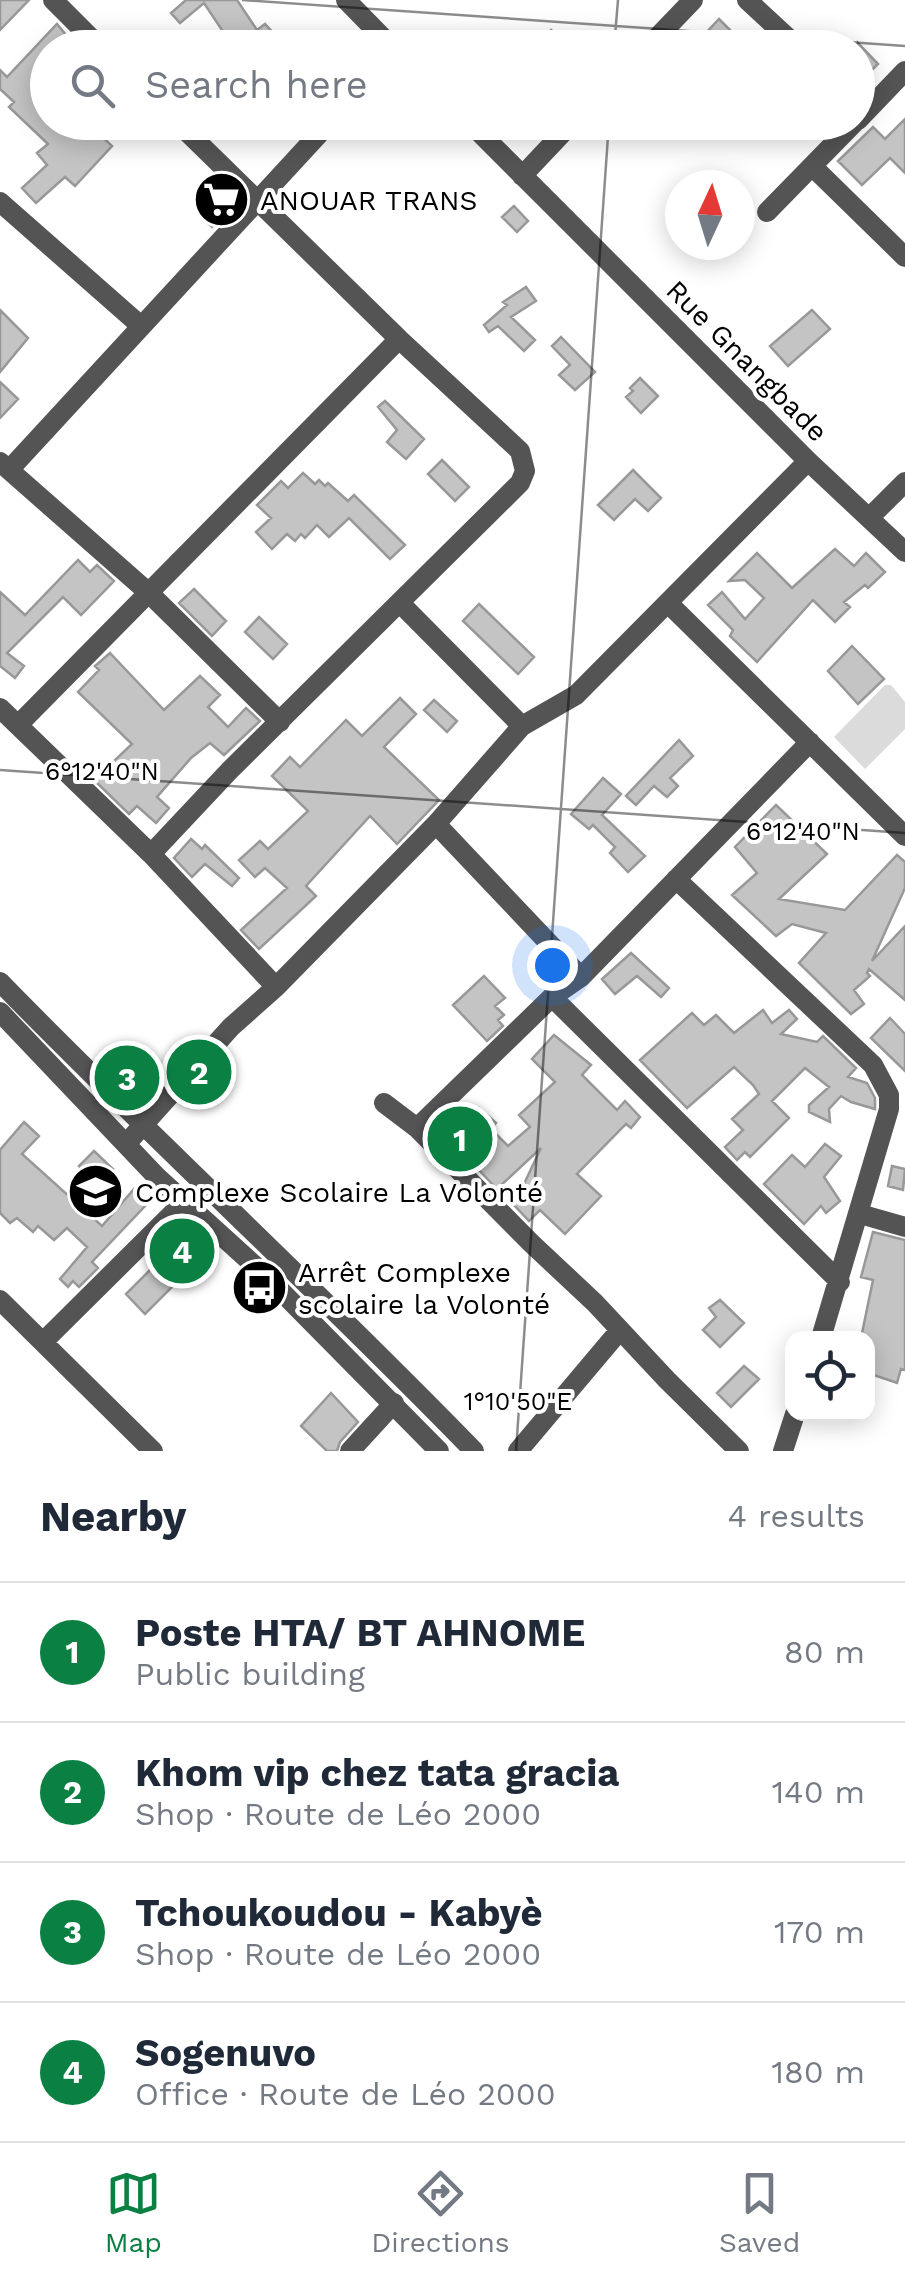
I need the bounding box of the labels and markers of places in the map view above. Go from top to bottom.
supermarket icon: ANOUAR TRANS [191,170,251,230]
place label: ANOUAR TRANS [260,184,478,217]
pin: 2 [166,1034,232,1110]
pin: 3 [94,1040,160,1116]
pin: 1 [428,1102,492,1176]
school or university icon: Complexe Scolaire La Volonté [66,1162,126,1222]
place label: Complexe Scolaire La Volonté [135,1176,543,1209]
pin: 4 [150,1214,214,1288]
place label: Arrêt Complexe scolaire la Volonté [298,1256,550,1321]
bus stop icon: Arrêt Complexe scolaire la Volonté [229,1258,289,1318]

